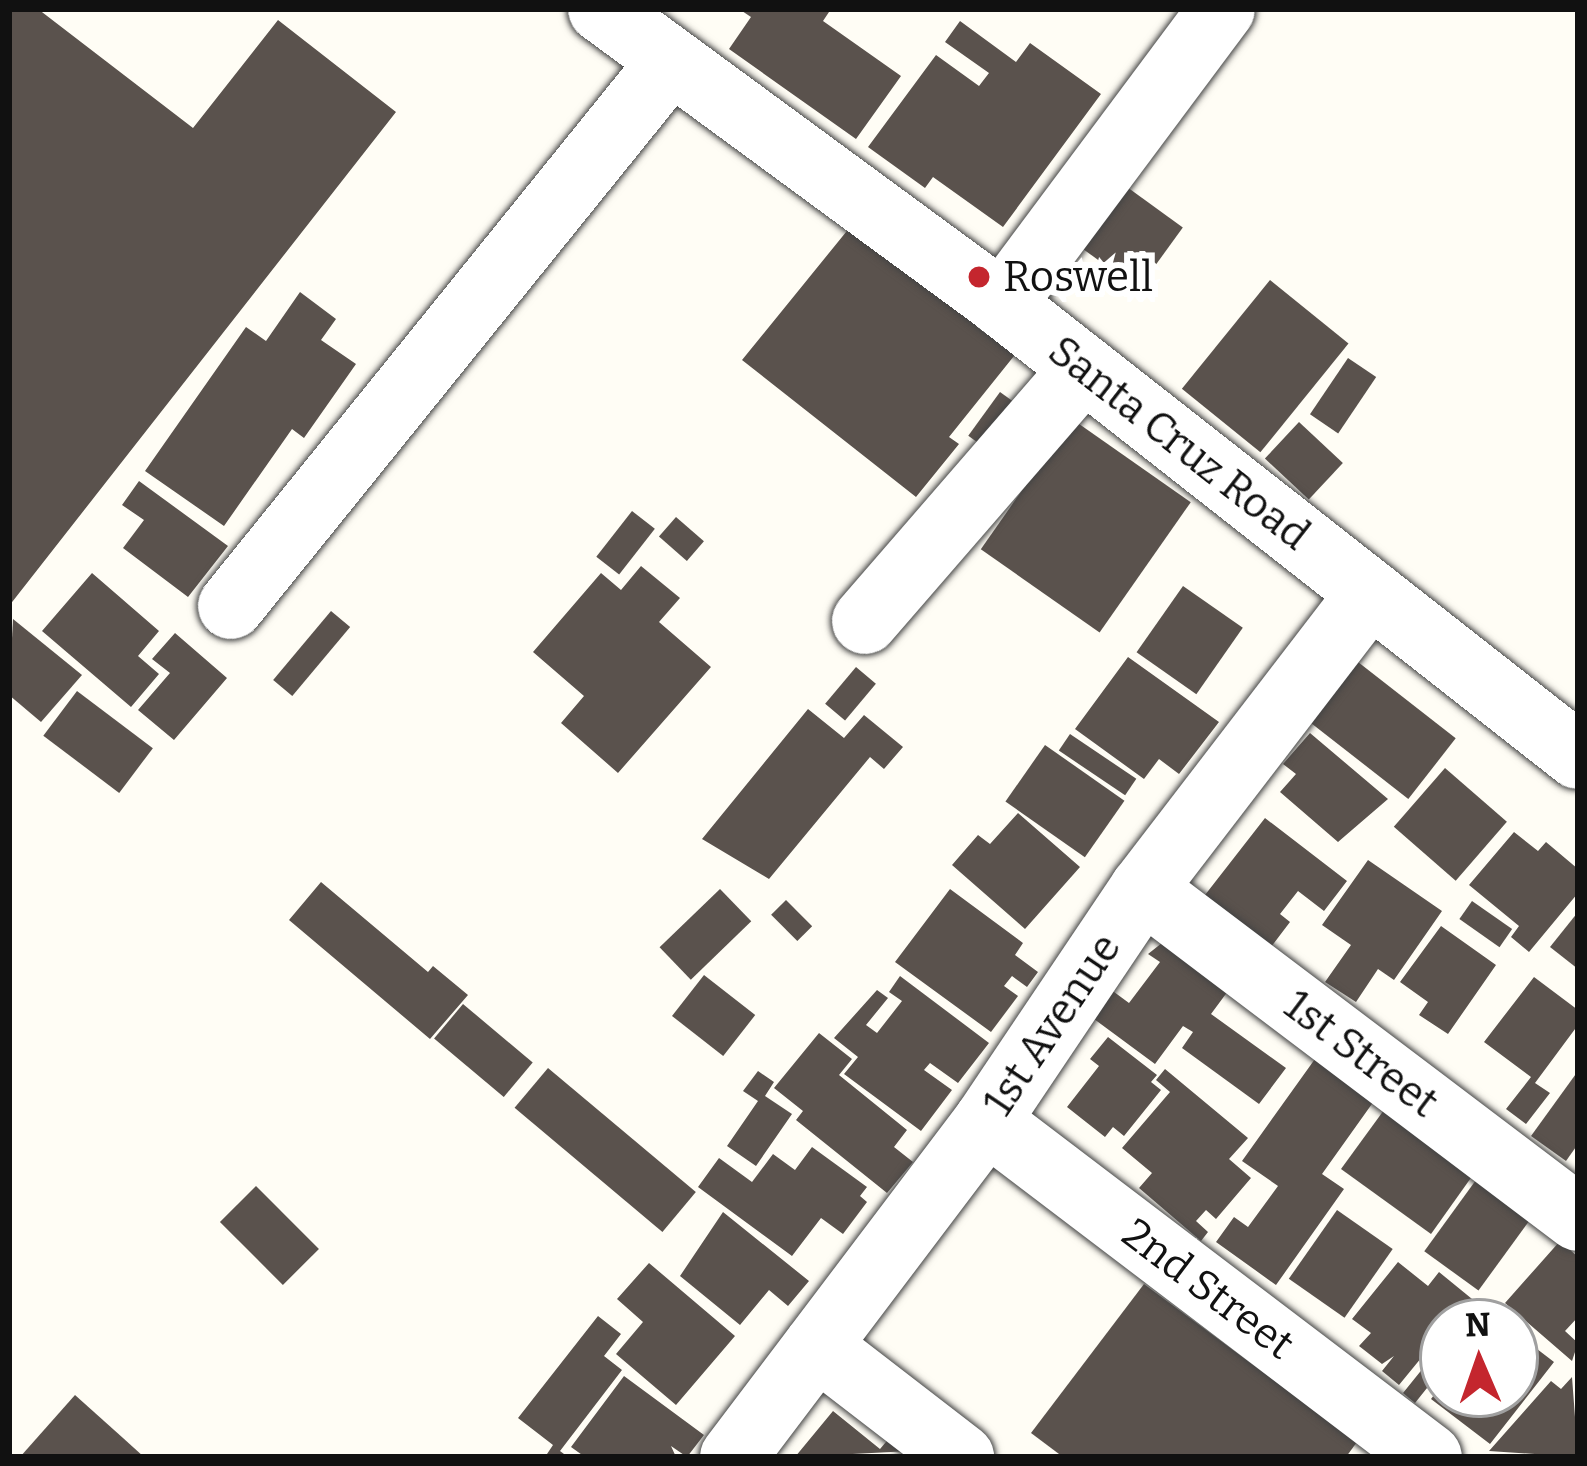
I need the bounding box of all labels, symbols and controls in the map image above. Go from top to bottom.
place label: Roswell [1003,252,1153,302]
marker: Roswell [966,264,992,290]
street label: Santa Cruz Road [1039,326,1319,560]
street label: 1st Avenue [973,925,1131,1125]
street label: 1st Street [1274,980,1448,1128]
street label: 2nd Street [1112,1208,1304,1370]
north arrow [1419,1298,1539,1418]
text: N [1464,1305,1491,1345]

